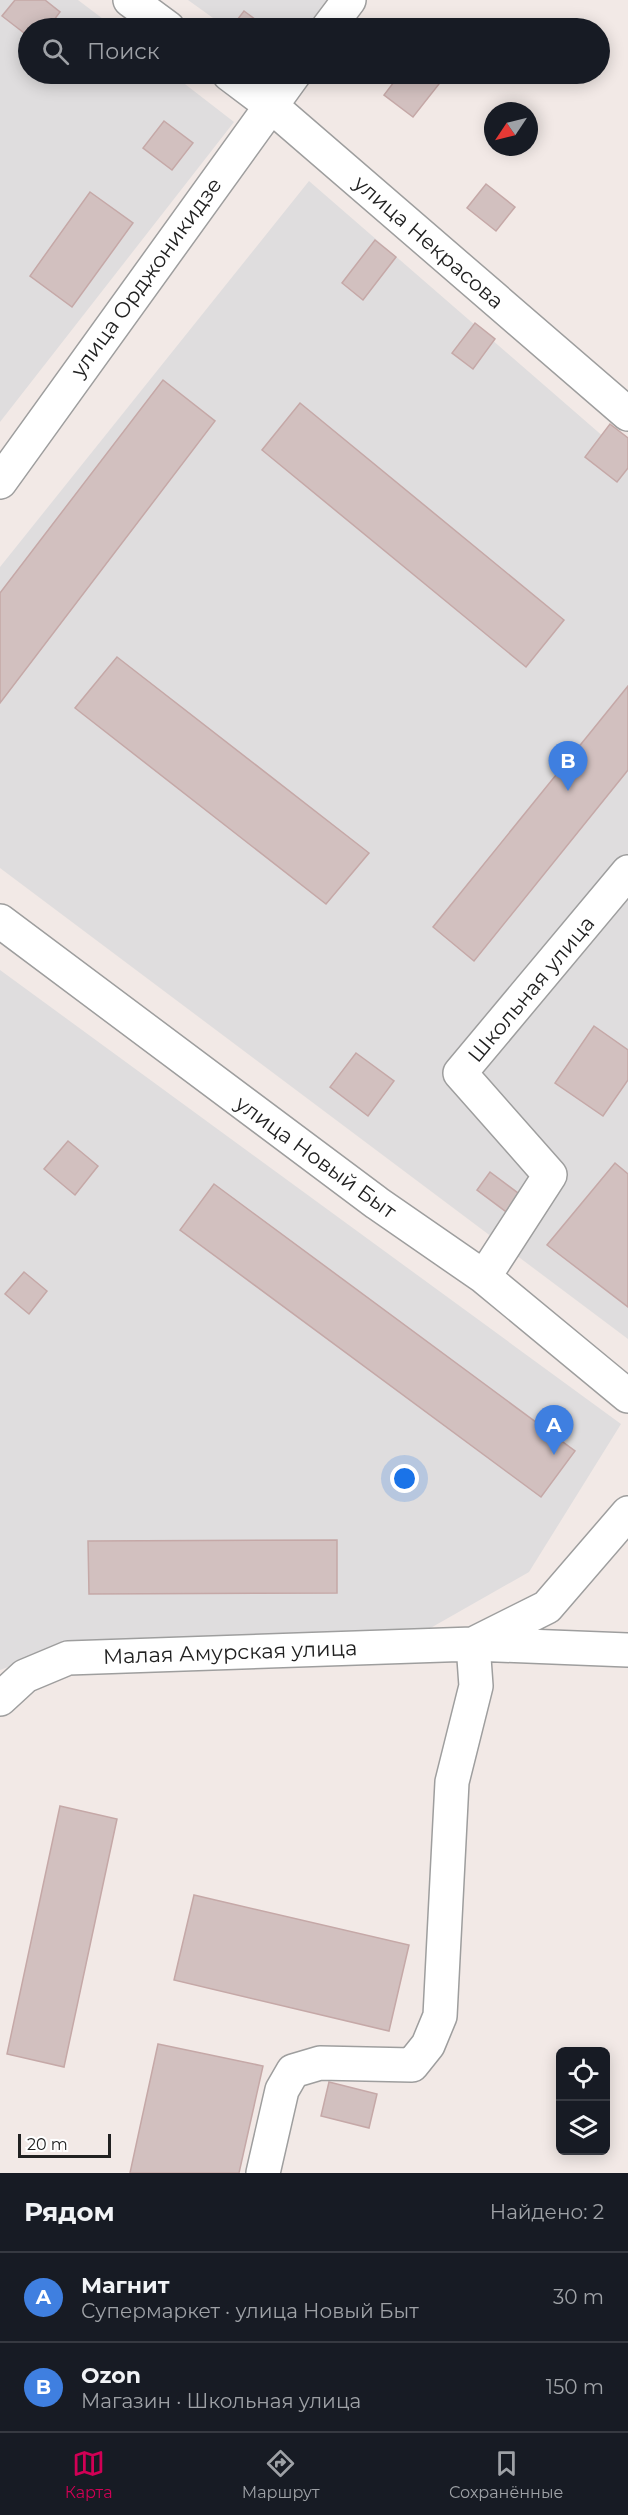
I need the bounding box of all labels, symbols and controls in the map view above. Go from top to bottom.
search box [18,18,610,84]
icon: search [39,35,72,68]
text: Поиск [87,38,159,65]
north arrow [484,102,538,156]
street label: улица Некрасова [348,170,509,314]
street label: улица Орджоникидзе [65,172,227,382]
pin: B [548,742,588,791]
street label: Школьная улица [462,911,600,1067]
street label: улица Новый Быт [230,1090,401,1224]
pin: A [534,1406,574,1455]
your location [390,1464,419,1493]
street label: Малая Амурская улица [102,1635,358,1669]
map controls [556,2047,610,2155]
button: locate [556,2047,610,2101]
button: layers [556,2101,610,2155]
scale bar [18,2131,111,2158]
text: 20 m [27,2135,68,2154]
text: Рядом [24,2196,115,2228]
text: Найдено: 2 [490,2200,604,2224]
text: Магнит [81,2272,169,2299]
text: A [36,2285,51,2309]
text: 30 m [553,2285,604,2309]
text: Супермаркет · улица Новый Быт [81,2299,419,2323]
text: Ozon [81,2362,141,2389]
text: B [36,2375,51,2399]
text: 150 m [546,2375,604,2399]
text: Магазин · Школьная улица [81,2389,361,2413]
tab: Карта [65,2447,113,2502]
tab: Маршрут [242,2447,320,2502]
tab: Сохранённые [449,2447,563,2502]

